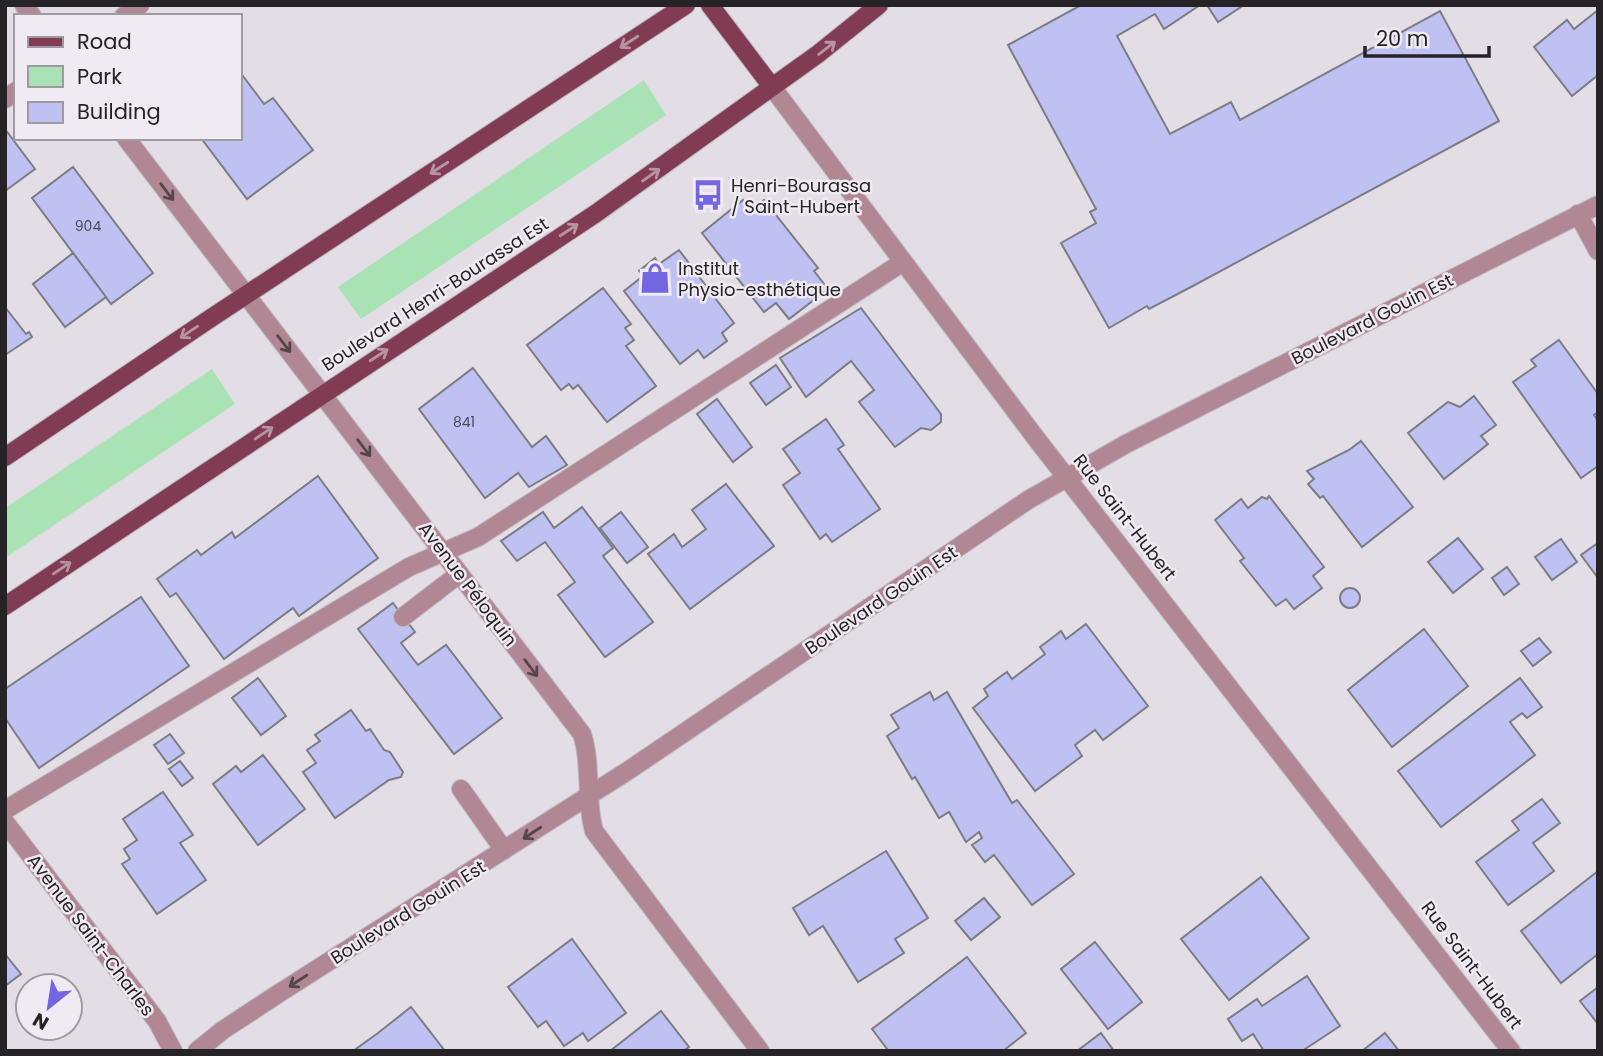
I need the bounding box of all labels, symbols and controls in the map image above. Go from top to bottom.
legend [14,14,242,140]
scale bar [1365,14,1489,58]
text: 20 m [1376,24,1429,53]
text: Road [77,27,132,56]
one-way arrow [620,35,639,50]
one-way arrow [817,40,835,55]
text: Park [77,62,122,91]
text: Building [77,97,161,126]
one-way arrow [430,160,449,175]
one-way arrow [641,168,660,182]
place label: Henri-Bourassa / Saint-Hubert [731,173,871,219]
bus stop icon: Henri-Bourassa / Saint-Hubert [691,178,725,212]
one-way arrow [160,183,175,201]
street label: Boulevard Henri-Bourassa Est [317,211,553,377]
house number: 904 [75,216,101,236]
one-way arrow [559,223,579,237]
place label: Institut Physio-esthétique [678,256,841,302]
shop icon: Institut Physio-esthétique [638,261,672,295]
street label: Boulevard Gouin Est [1287,267,1457,371]
one-way arrow [180,325,199,340]
one-way arrow [277,334,292,353]
one-way arrow [369,348,389,362]
house number: 841 [453,412,475,432]
one-way arrow [254,425,273,440]
one-way arrow [356,438,371,457]
street label: Rue Saint-Hubert [1068,449,1182,585]
street label: Avenue Péloquin [413,517,523,651]
street label: Boulevard Gouin Est [800,540,962,660]
one-way arrow [52,561,71,575]
one-way arrow [524,658,539,676]
one-way arrow [522,826,542,840]
street label: Avenue Saint-Charles [22,849,160,1021]
street label: Boulevard Gouin Est [326,854,490,970]
street label: Rue Saint-Hubert [1416,896,1528,1034]
north arrow [14,972,84,1042]
one-way arrow [289,974,309,988]
text: N [28,1006,54,1037]

